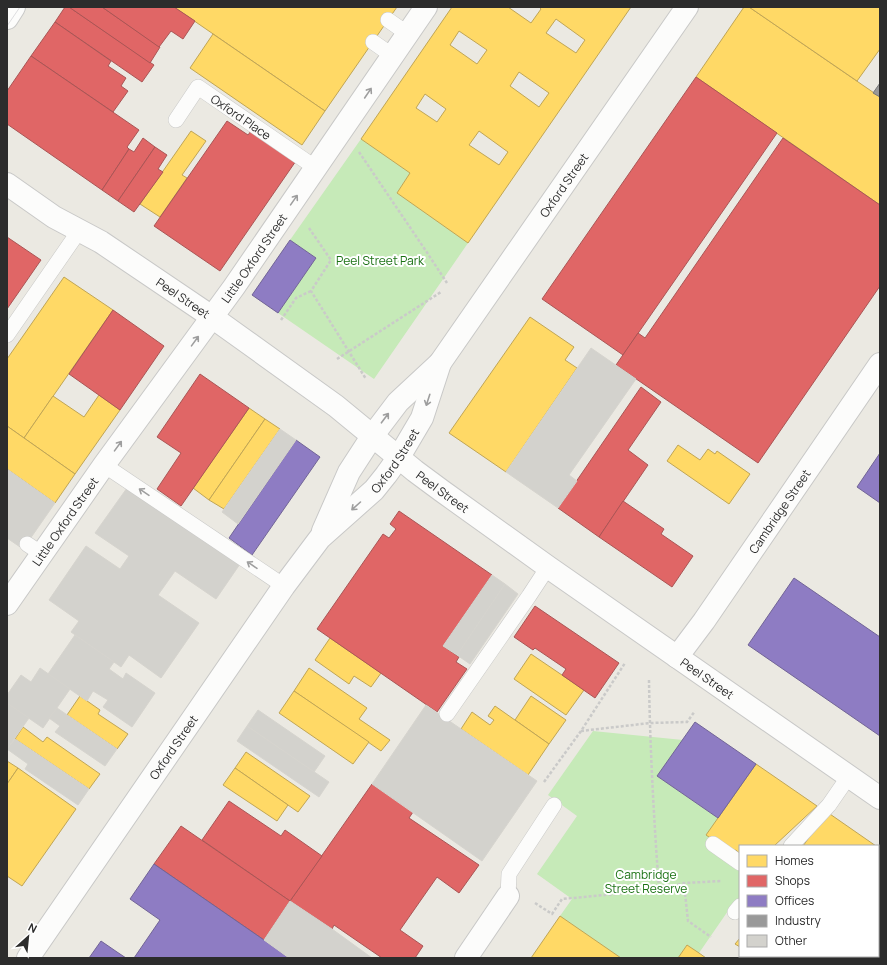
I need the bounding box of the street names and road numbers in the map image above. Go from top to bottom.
street label: Oxford Place [208,90,275,143]
street label: Oxford Street [535,149,592,221]
street label: Little Oxford Street [217,210,291,306]
street label: Peel Street [153,273,214,322]
street label: Oxford Street [367,425,423,496]
street label: Peel Street [413,466,473,516]
street label: Cambridge Street [744,466,814,557]
street label: Little Oxford Street [28,473,102,569]
street label: Peel Street [677,653,738,703]
street label: Oxford Street [145,711,201,783]

